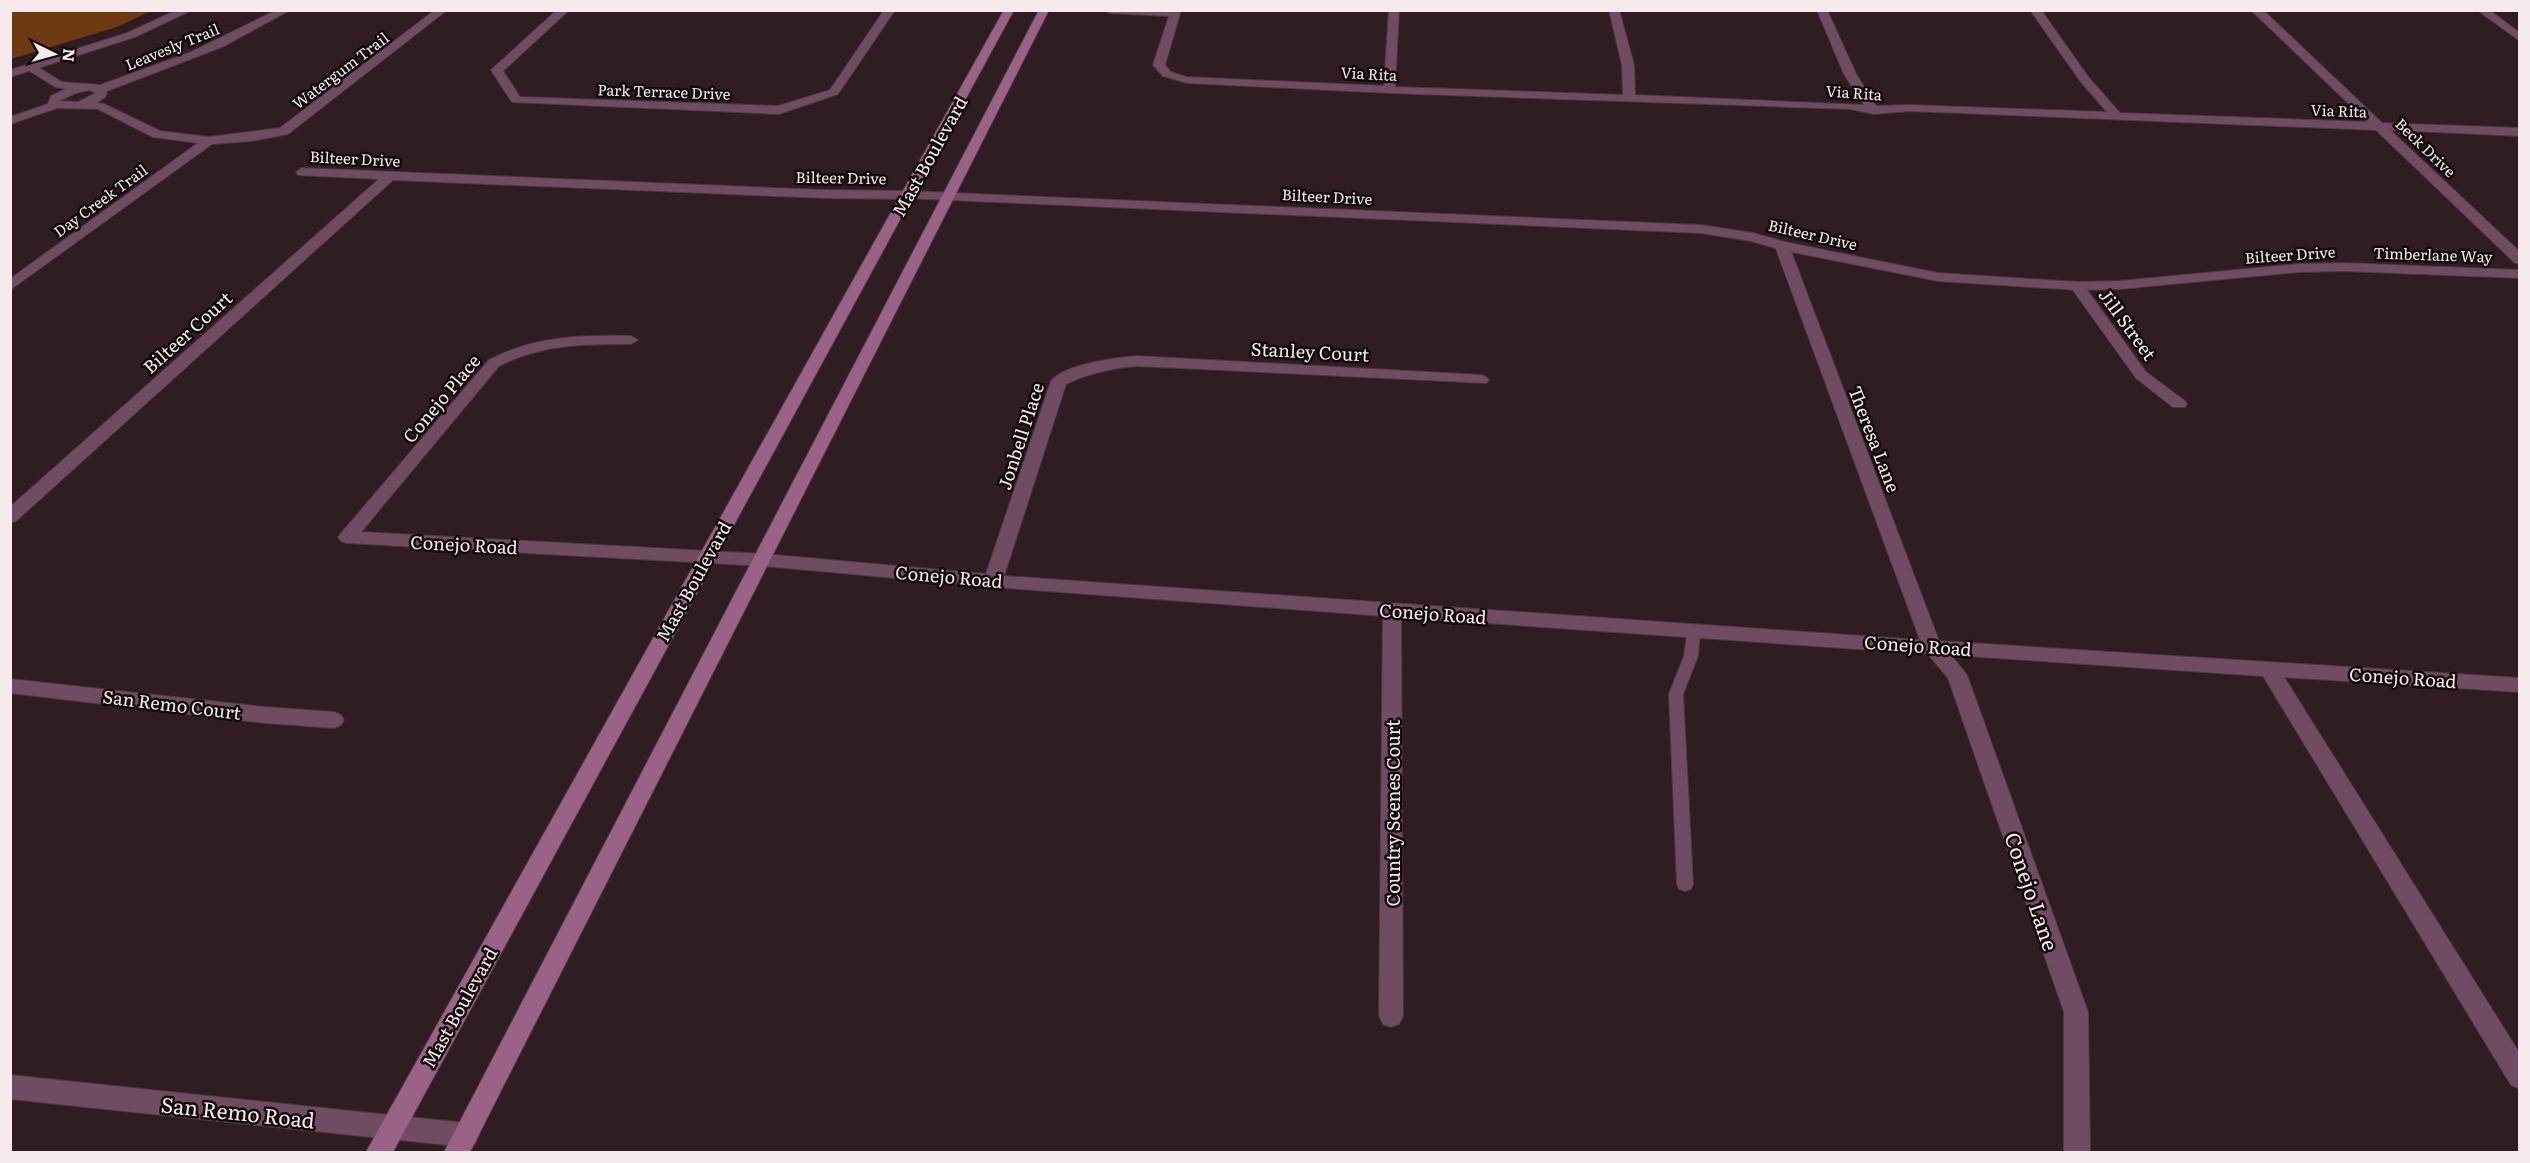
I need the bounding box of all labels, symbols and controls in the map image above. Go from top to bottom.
street label: Leavesly Trail [121,17,223,75]
north arrow [24,24,84,84]
street label: Watergum Trail [287,26,393,114]
text: N [57,48,82,63]
street label: Via Rita [1340,60,1399,86]
street label: Park Terrace Drive [597,77,731,105]
street label: Via Rita [1825,79,1884,106]
street label: Mast Boulevard [885,91,973,221]
street label: Via Rita [2310,98,2368,123]
street label: Beck Drive [2390,112,2462,182]
street label: Bilteer Drive [309,144,401,172]
street label: Day Creek Trail [48,158,152,242]
street label: Bilteer Drive [795,165,887,189]
street label: Bilteer Drive [1281,182,1373,210]
street label: Bilteer Drive [1766,213,1860,255]
street label: Bilteer Drive [2244,239,2336,269]
street label: Timberlane Way [2373,240,2493,268]
street label: Jill Street [2093,282,2164,366]
street label: Bilteer Court [136,284,238,379]
street label: Stanley Court [1250,334,1370,368]
street label: Conejo Place [396,348,486,448]
street label: Jonbell Place [990,379,1050,493]
street label: Theresa Lane [1842,382,1908,496]
street label: Mast Boulevard [649,516,737,646]
street label: Conejo Road [410,528,518,560]
street label: Conejo Road [894,558,1004,594]
street label: Conejo Road [1378,596,1488,630]
street label: Conejo Road [1863,628,1973,662]
street label: Conejo Road [2348,660,2458,694]
street label: San Remo Court [101,682,243,726]
street label: Country Scenes Court [1379,719,1406,906]
street label: Conejo Lane [1998,828,2068,955]
street label: Mast Boulevard [415,942,503,1072]
street label: San Remo Road [160,1088,317,1135]

